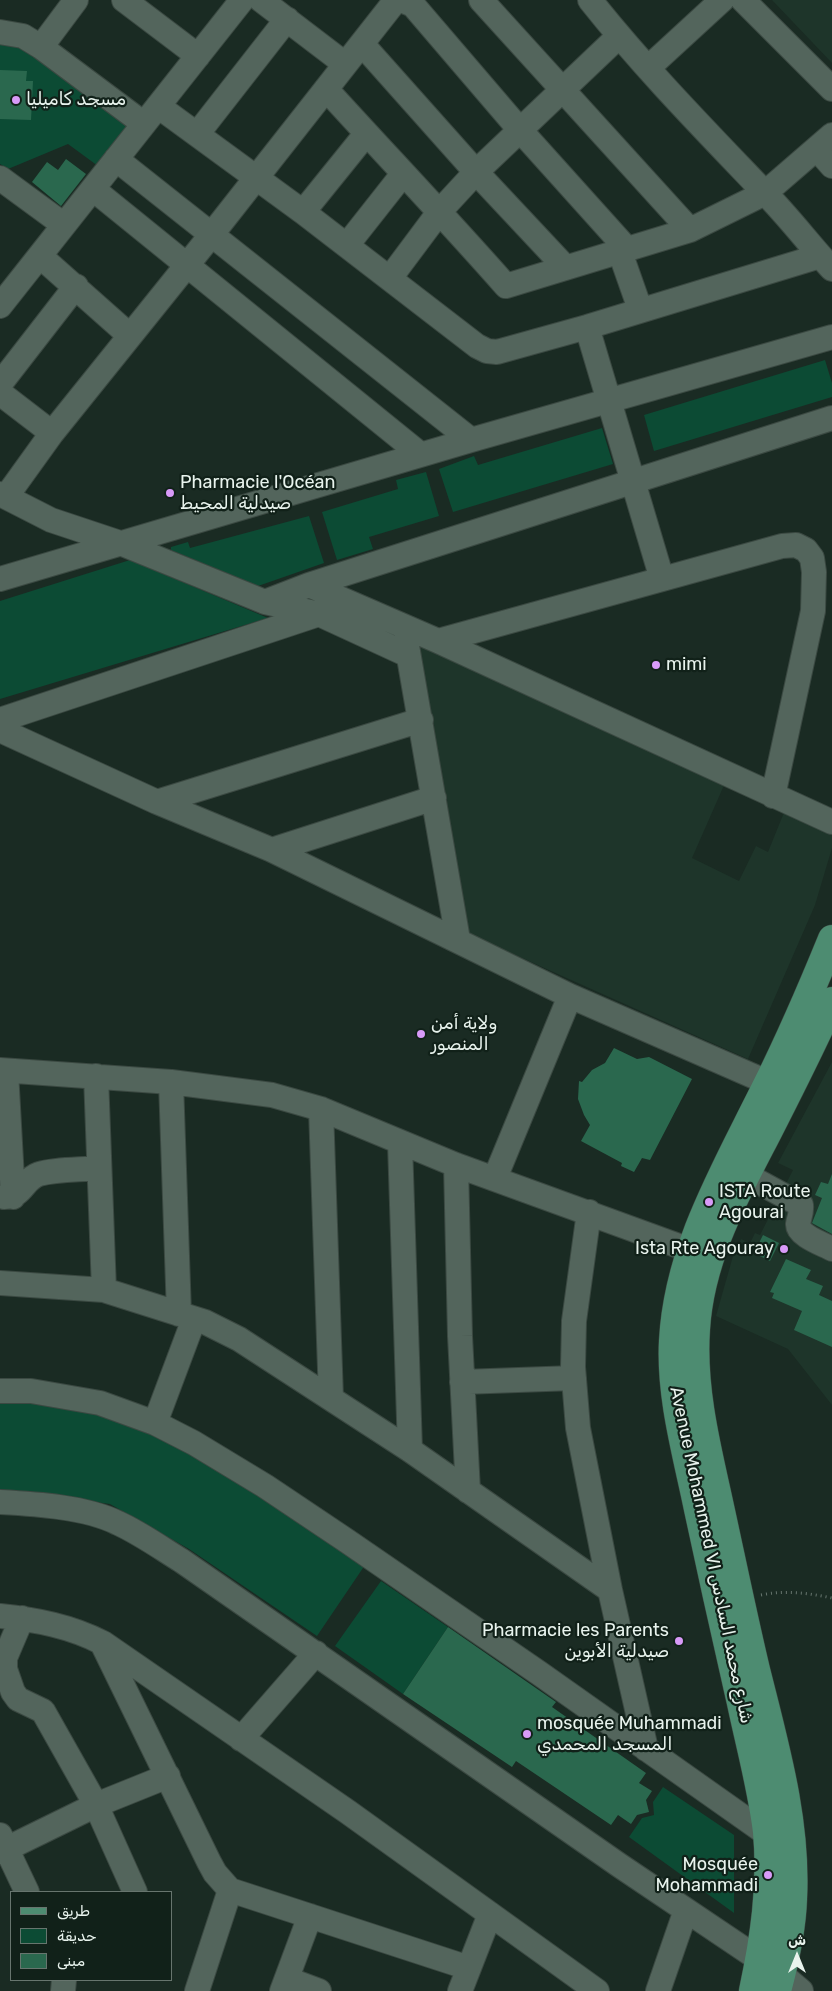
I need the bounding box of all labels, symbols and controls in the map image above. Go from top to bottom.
place label: مسجد كاميليا [26,89,126,111]
marker: مسجد كاميليا [10,94,22,106]
place label: Pharmacie l'Océan صيدلية المحيط [180,472,335,514]
marker: Pharmacie l'Océan صيدلية المحيط [164,487,176,499]
place label: mimi [666,654,707,676]
marker: mimi [650,659,662,671]
place label: ولاية أمن المنصور [431,1013,497,1056]
marker: ولاية أمن المنصور [415,1028,427,1040]
place label: ISTA Route Agourai [719,1181,810,1224]
marker: ISTA Route Agourai [703,1196,715,1208]
place label: Ista Rte Agouray [635,1238,774,1260]
marker: Ista Rte Agouray [778,1243,790,1255]
street label: Avenue Mohammed VI شارع محمد السادس [665,1385,757,1725]
place label: Pharmacie les Parents صيدلية الأبوين [482,1620,669,1662]
marker: Pharmacie les Parents صيدلية الأبوين [673,1635,685,1647]
place label: mosquée Muhammadi المسجد المحمدي [537,1713,722,1756]
marker: mosquée Muhammadi المسجد المحمدي [521,1728,533,1740]
place label: Mosquée Mohammadi [655,1854,758,1896]
marker: Mosquée Mohammadi [762,1869,774,1881]
legend [10,1891,172,1981]
text: طريق [57,1902,90,1920]
text: حديقة [57,1927,97,1945]
north arrow [772,1931,822,1981]
text: ش [788,1932,806,1949]
text: مبنى [57,1952,85,1970]

